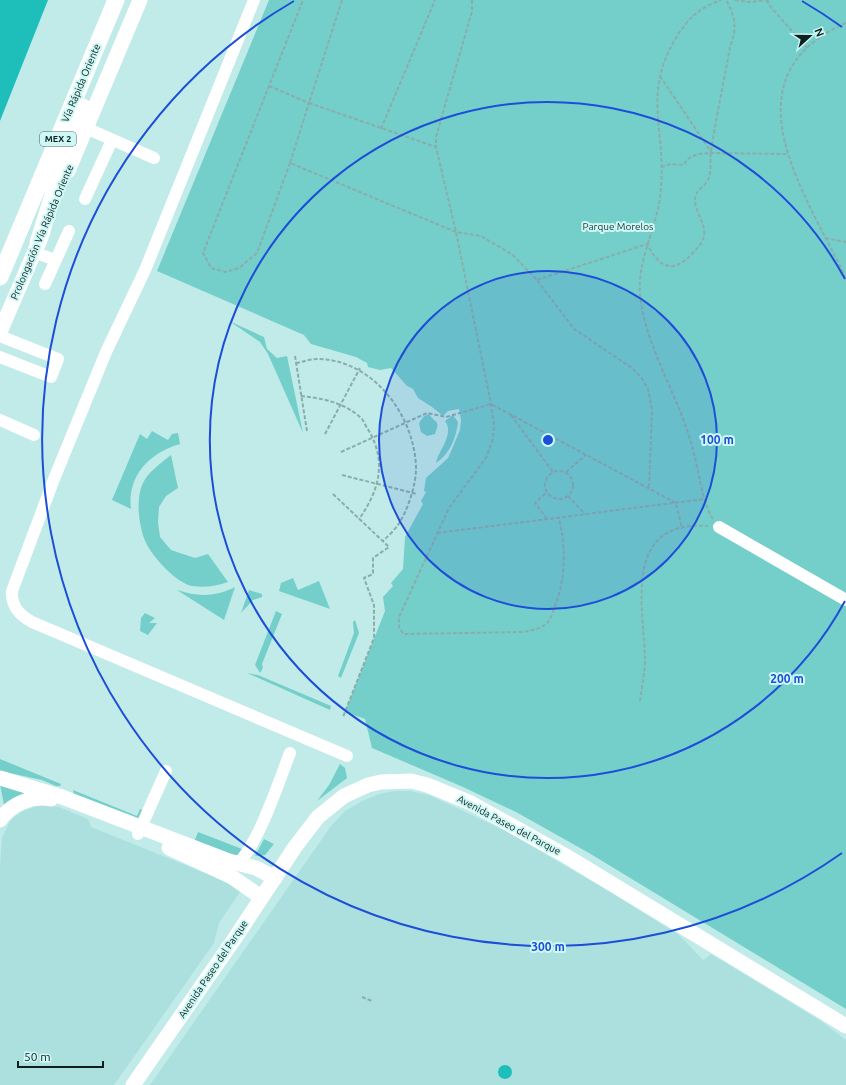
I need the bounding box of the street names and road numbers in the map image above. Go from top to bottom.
street label: Vía Rápida Oriente [60,42,102,124]
road number: MEX 2 [40,132,76,146]
street label: Prolongación Vía Rápida Oriente [8,163,76,301]
street label: Avenida Paseo del Parque [455,793,563,857]
street label: Avenida Paseo del Parque [176,918,250,1020]

